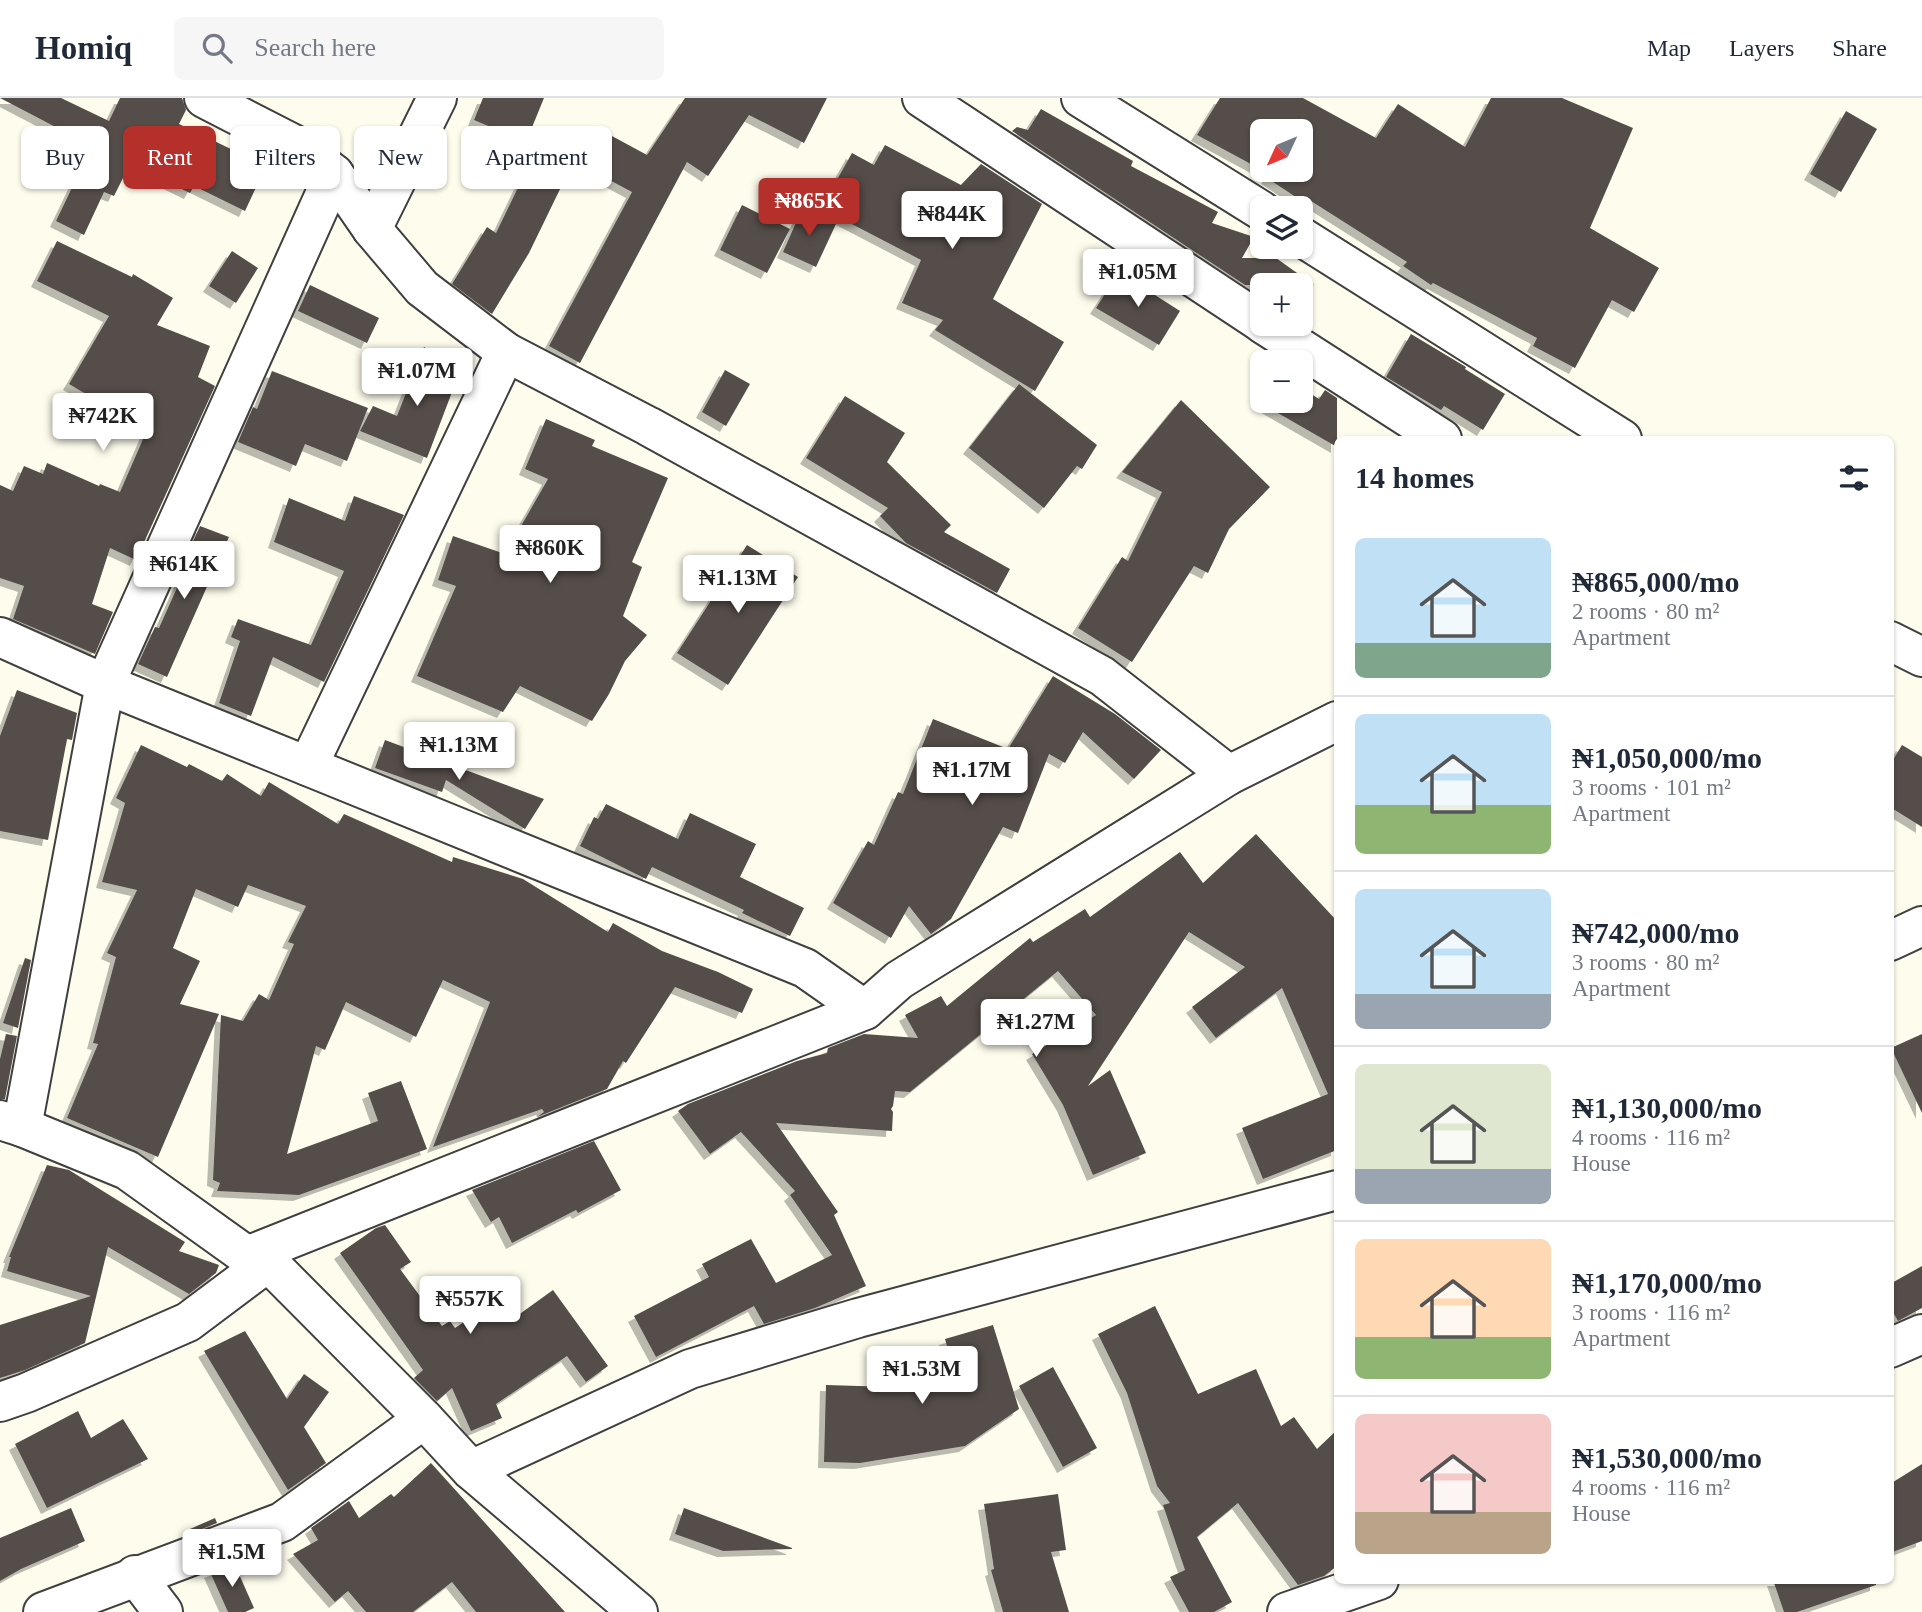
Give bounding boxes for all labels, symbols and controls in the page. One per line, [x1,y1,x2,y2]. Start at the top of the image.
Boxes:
search box [174,17,664,80]
icon: search [198,29,236,67]
text: Homiq [35,30,132,66]
text: Search here [254,33,376,62]
text: Map [1647,35,1691,61]
text: Layers [1729,35,1794,61]
text: Share [1832,35,1887,61]
north arrow [1250,119,1312,182]
map controls [1250,119,1313,413]
chip: Buy [21,126,109,189]
chip: Rent [123,126,216,189]
chip: Filters [230,126,340,189]
chip: New [354,126,447,189]
chip: Apartment [461,126,612,189]
pin: ₦865K [760,178,858,238]
text: ₦865K [775,188,844,213]
pin: ₦844K [903,192,1001,251]
button: layers [1250,196,1313,259]
text: ₦844K [918,201,987,226]
pin: ₦1.05M [1081,250,1195,309]
text: ₦1.05M [1099,259,1177,284]
button: + [1250,273,1313,336]
pin: ₦1.07M [360,348,474,408]
button: − [1250,350,1313,413]
text: ₦1.07M [378,358,456,383]
pin: ₦742K [54,394,152,453]
text: ₦742K [69,403,138,428]
icon: filters [1835,459,1873,497]
text: 14 homes [1355,461,1474,494]
pin: ₦860K [501,526,599,585]
text: ₦860K [516,535,585,560]
pin: ₦614K [135,542,233,601]
text: ₦614K [150,551,219,576]
pin: ₦1.13M [681,556,795,615]
text: ₦1.13M [699,565,777,590]
text: ₦865,000/mo [1572,565,1740,598]
icon: home [1411,566,1495,650]
text: 2 rooms · 80 m² [1572,599,1719,624]
text: Apartment [1572,625,1670,650]
pin: ₦1.13M [402,722,516,782]
text: ₦1.13M [420,732,498,757]
text: ₦1,050,000/mo [1572,741,1762,774]
icon: home [1411,742,1495,826]
pin: ₦1.17M [915,748,1029,807]
text: ₦1.17M [933,757,1011,782]
text: 3 rooms · 101 m² [1572,775,1731,800]
text: Apartment [1572,801,1670,826]
text: ₦742,000/mo [1572,916,1740,949]
icon: home [1411,917,1495,1001]
text: 3 rooms · 80 m² [1572,950,1719,975]
text: Apartment [1572,976,1670,1001]
pin: ₦1.27M [979,1000,1093,1059]
text: ₦1.27M [997,1009,1075,1034]
text: ₦1,130,000/mo [1572,1091,1762,1124]
icon: home [1411,1092,1495,1176]
text: 4 rooms · 116 m² [1572,1125,1730,1150]
text: House [1572,1151,1631,1176]
text: ₦1,170,000/mo [1572,1266,1762,1299]
icon: home [1411,1267,1495,1351]
pin: ₦557K [421,1276,519,1336]
text: ₦557K [436,1286,505,1311]
text: 3 rooms · 116 m² [1572,1300,1730,1325]
text: Apartment [1572,1326,1670,1351]
pin: ₦1.53M [865,1346,979,1406]
text: ₦1.53M [883,1356,961,1381]
text: ₦1,530,000/mo [1572,1441,1762,1474]
icon: home [1411,1442,1495,1526]
text: 4 rooms · 116 m² [1572,1475,1730,1500]
text: House [1572,1501,1631,1526]
pin: ₦1.5M [183,1530,281,1589]
text: ₦1.5M [198,1539,266,1564]

